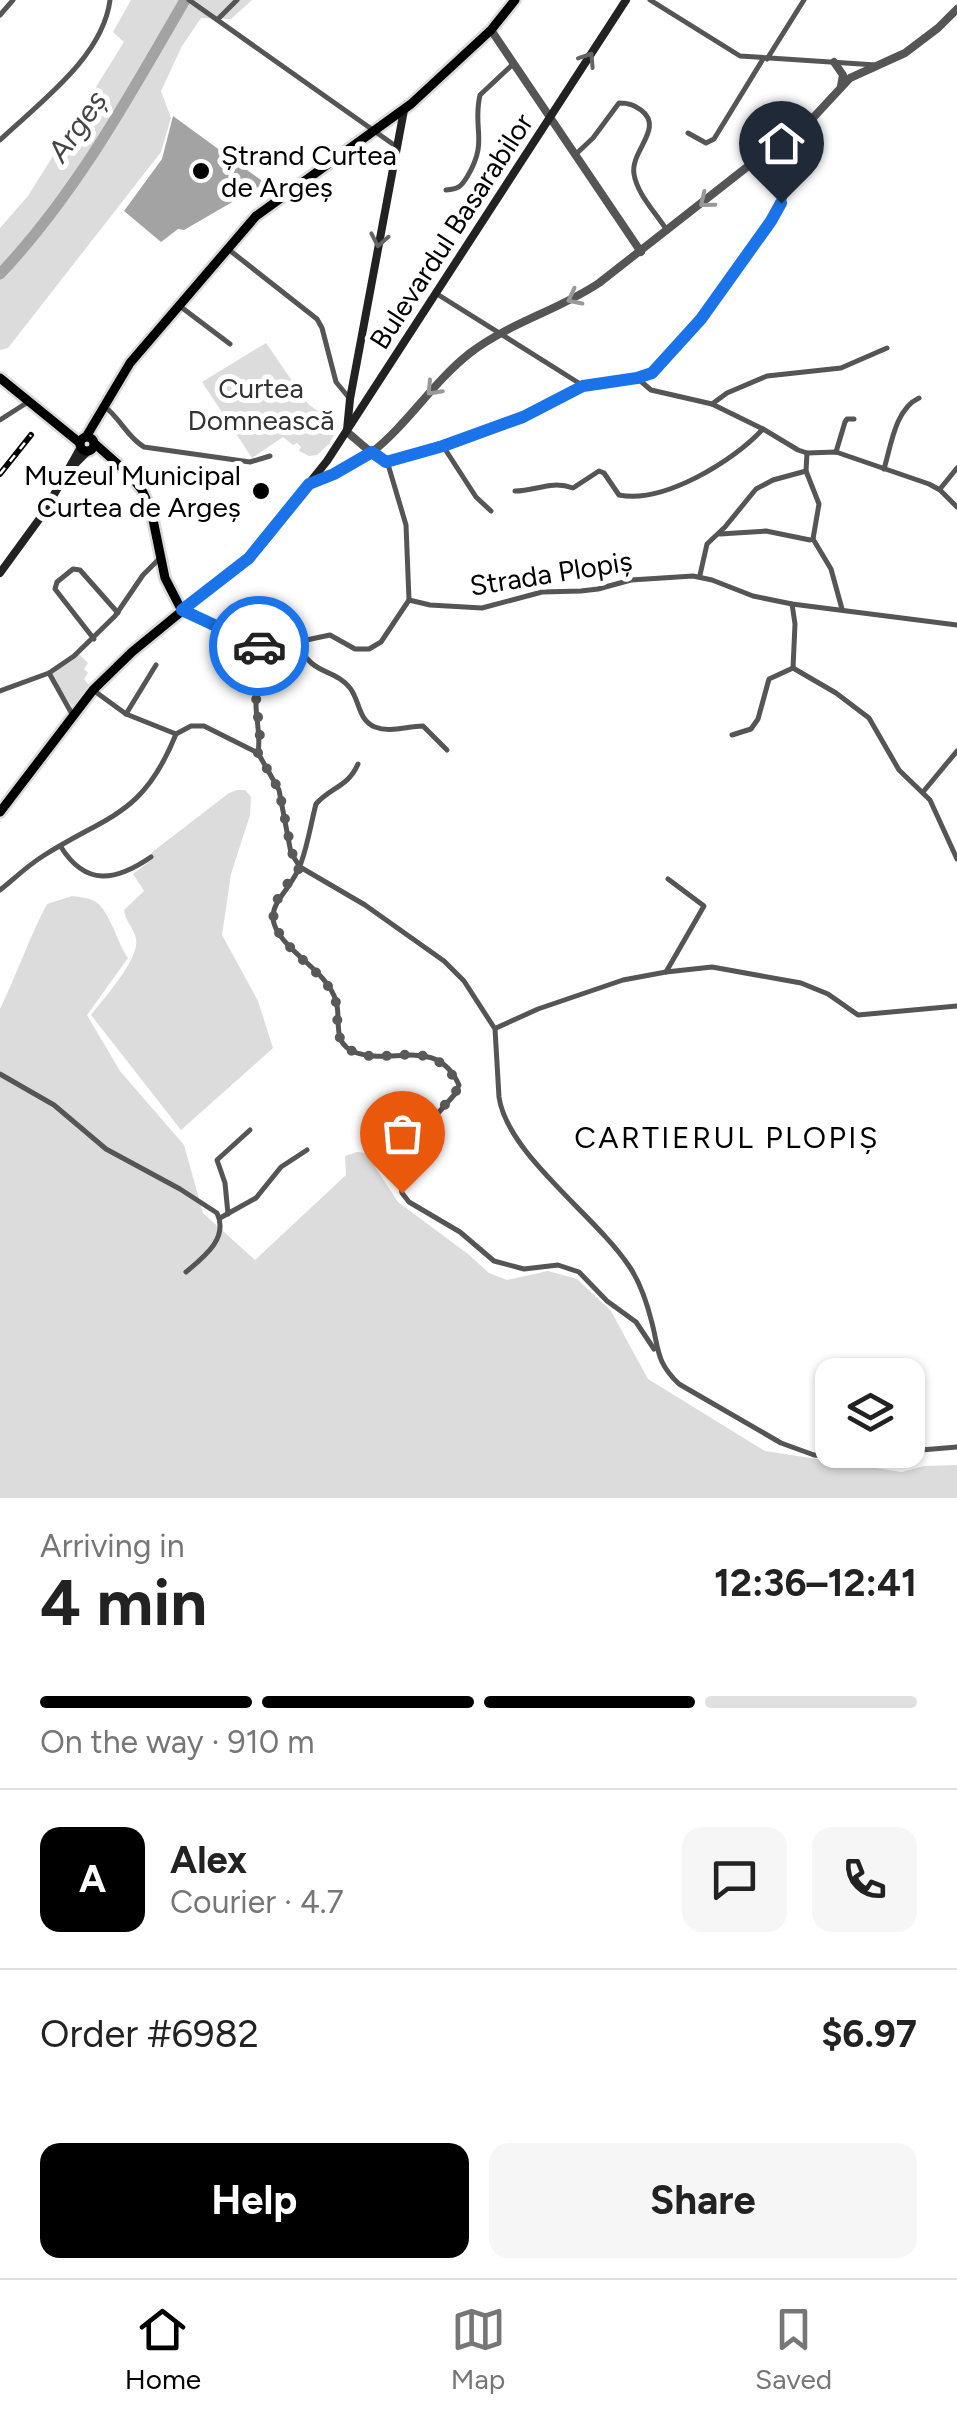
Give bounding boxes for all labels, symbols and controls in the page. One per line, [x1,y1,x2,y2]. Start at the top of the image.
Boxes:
one-way arrow [575,52,594,70]
water label: Argeș [39,83,115,170]
pin [739,101,824,204]
street label: Bulevardul Basarabilor [362,106,540,355]
icon: home [754,116,809,171]
place label: Ștrand Curtea de Argeș [221,138,397,204]
marker: Ștrand Curtea de Argeș [190,160,212,182]
one-way arrow [699,189,717,207]
one-way arrow [370,231,391,248]
one-way arrow [567,285,585,305]
park label: Curtea Domnească [188,371,334,437]
one-way arrow [427,377,445,395]
place label: Muzeul Municipal Curtea de Argeș [24,458,241,524]
marker: Muzeul Municipal Curtea de Argeș [250,480,272,502]
street label: Strada Plopiș [467,543,635,603]
courier [209,596,309,696]
icon: car [232,619,287,674]
pin [360,1091,445,1194]
icon: bag [375,1106,430,1161]
district label: CARTIERUL PLOPIȘ [574,1119,880,1156]
map controls [815,1358,925,1468]
button: layers [815,1358,925,1468]
text: Arriving in [40,1527,185,1565]
text: 12:36–12:41 [714,1560,917,1606]
text: 4 min [40,1563,207,1641]
text: On the way · 910 m [40,1723,314,1761]
button: chat [682,1827,787,1932]
button: phone [812,1827,917,1932]
text: Alex [170,1837,247,1883]
text: A [79,1856,106,1902]
text: Courier · 4.7 [170,1883,344,1921]
text: Order #6982 [40,2011,259,2057]
text: $6.97 [821,2011,917,2057]
button: Help [40,2143,469,2258]
button: Share [489,2143,917,2258]
tab: Home [125,2302,201,2396]
tab: Map [451,2302,506,2396]
tab: Saved [755,2302,832,2396]

